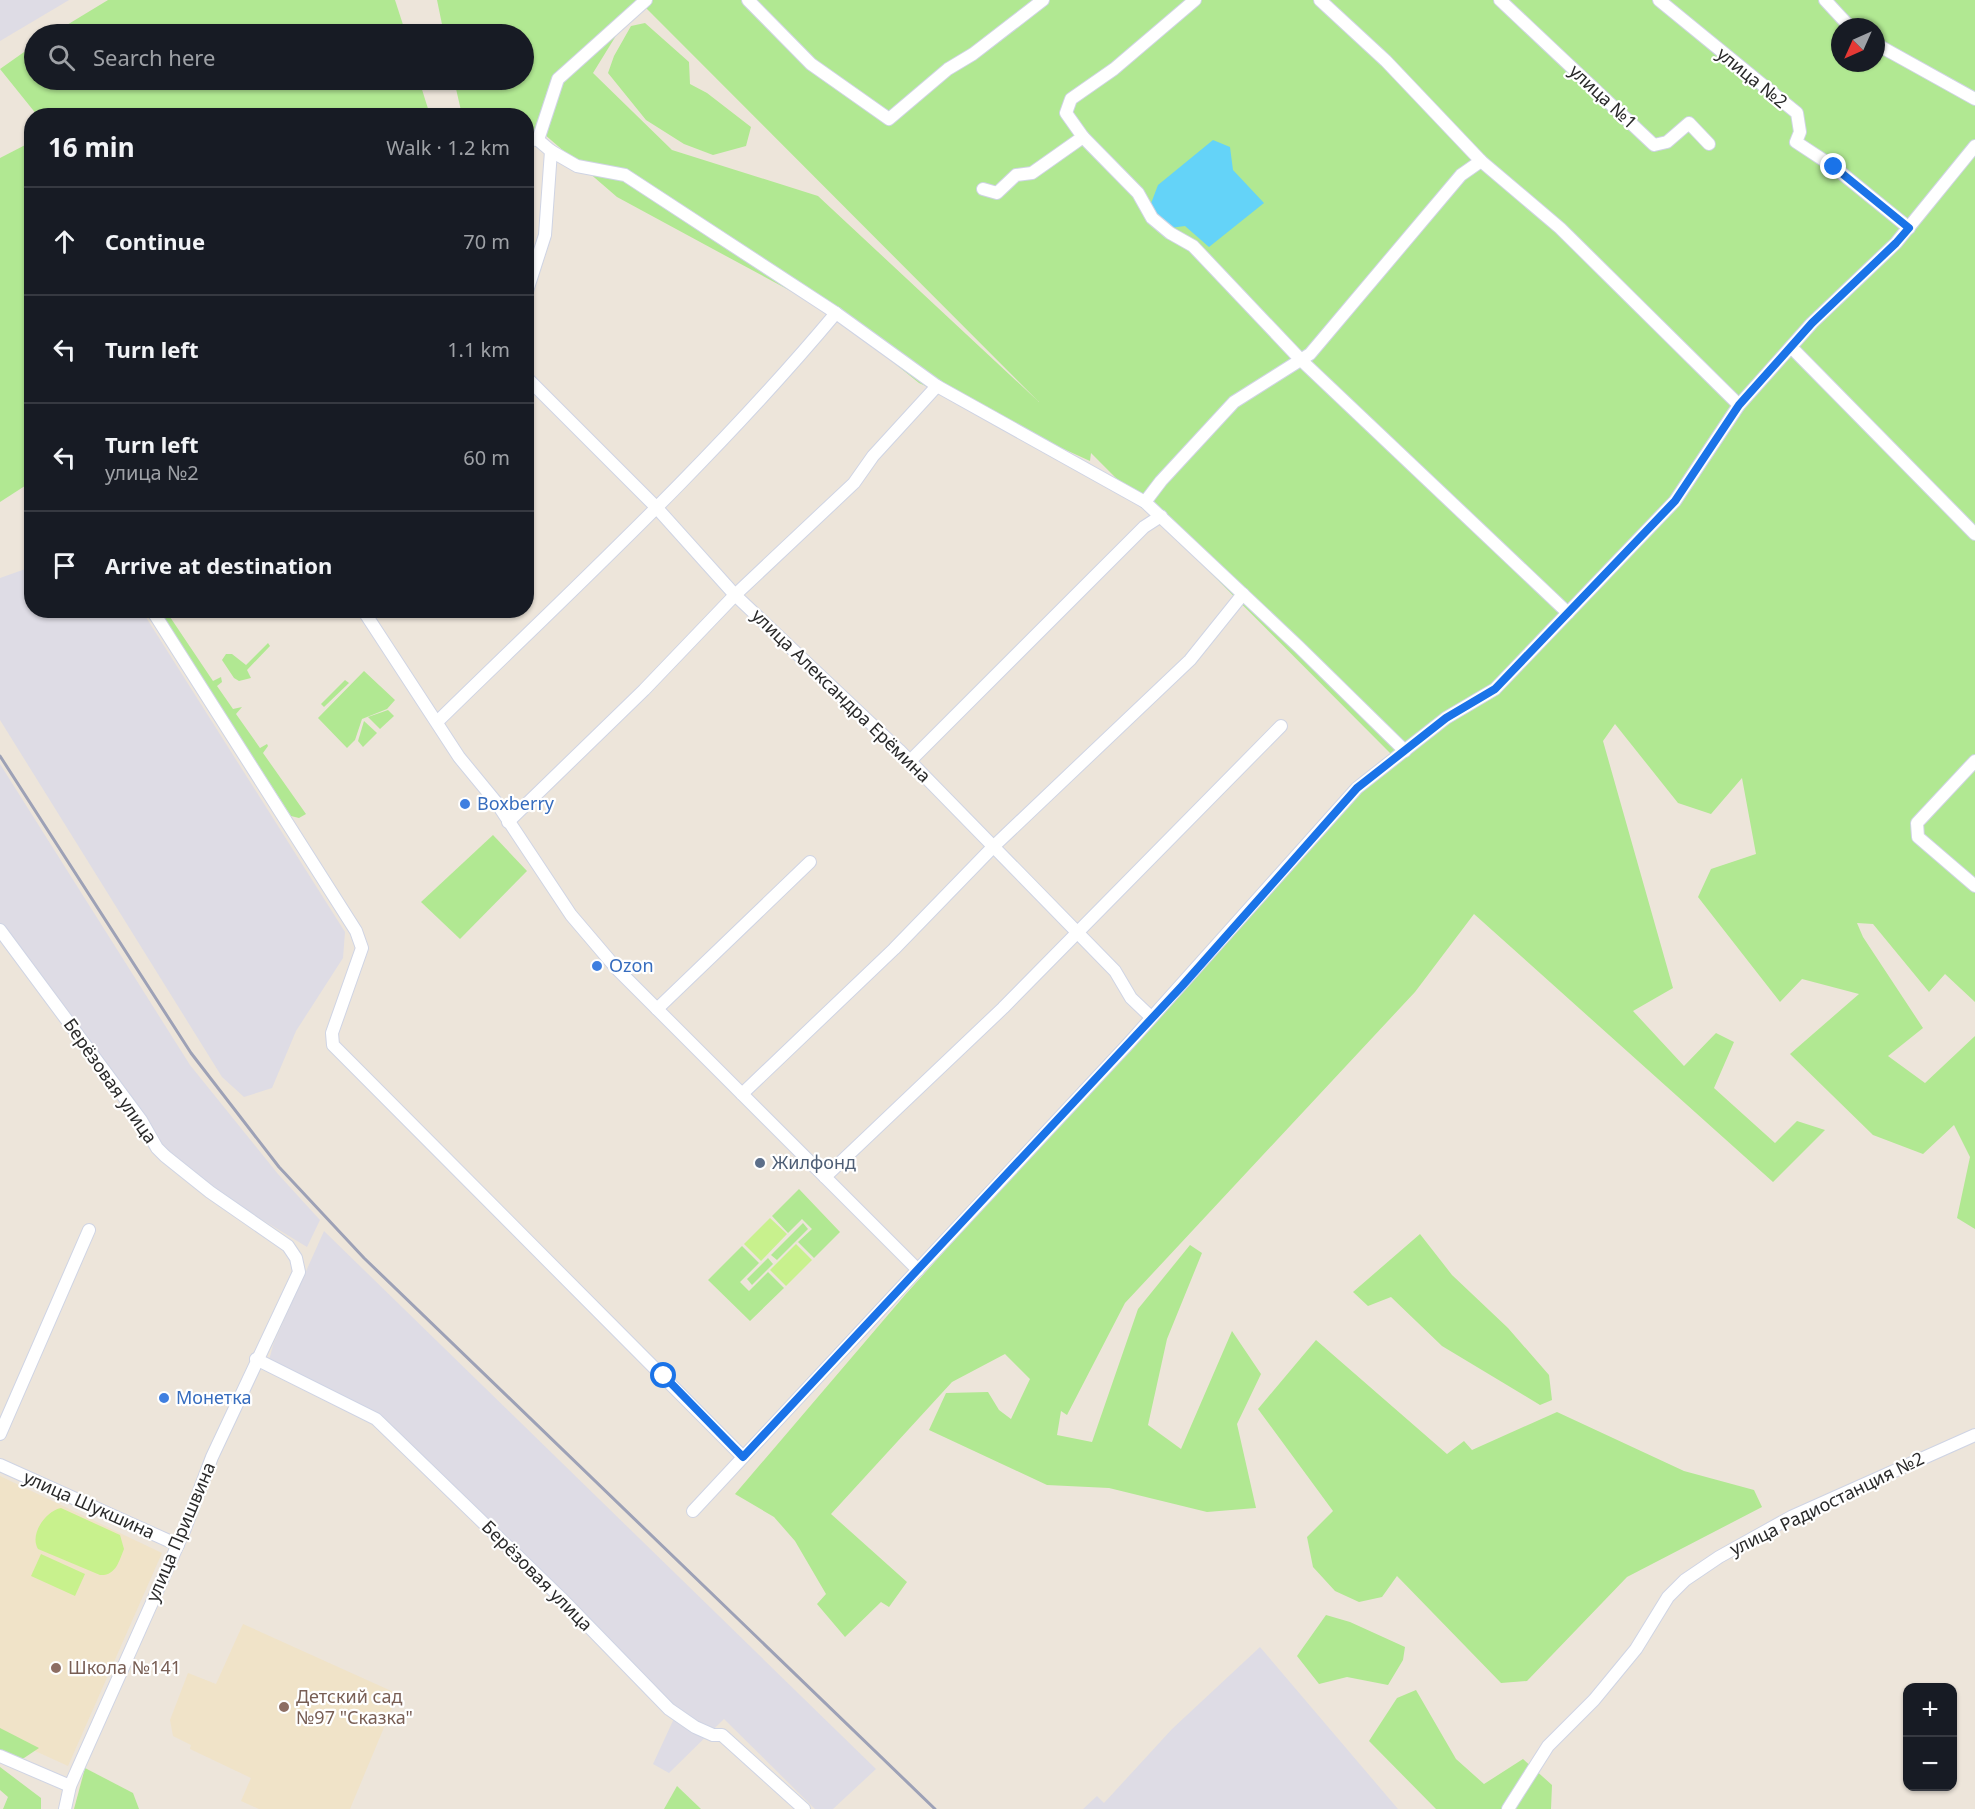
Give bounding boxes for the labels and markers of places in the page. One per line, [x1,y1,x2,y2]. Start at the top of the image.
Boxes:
place label: Boxberry [477,791,555,815]
marker: Boxberry [458,797,472,811]
place label: Ozon [609,953,654,977]
marker: Ozon [590,959,604,973]
place label: Жилфонд [772,1150,856,1174]
marker: Жилфонд [753,1156,767,1170]
place label: Монетка [176,1385,251,1409]
marker: Монетка [157,1391,171,1405]
place label: Школа №141 [68,1655,181,1679]
marker: Школа №141 [49,1661,63,1675]
place label: Детский сад №97 "Сказка" [296,1684,413,1729]
marker: Детский сад №97 "Сказка" [277,1700,291,1714]

